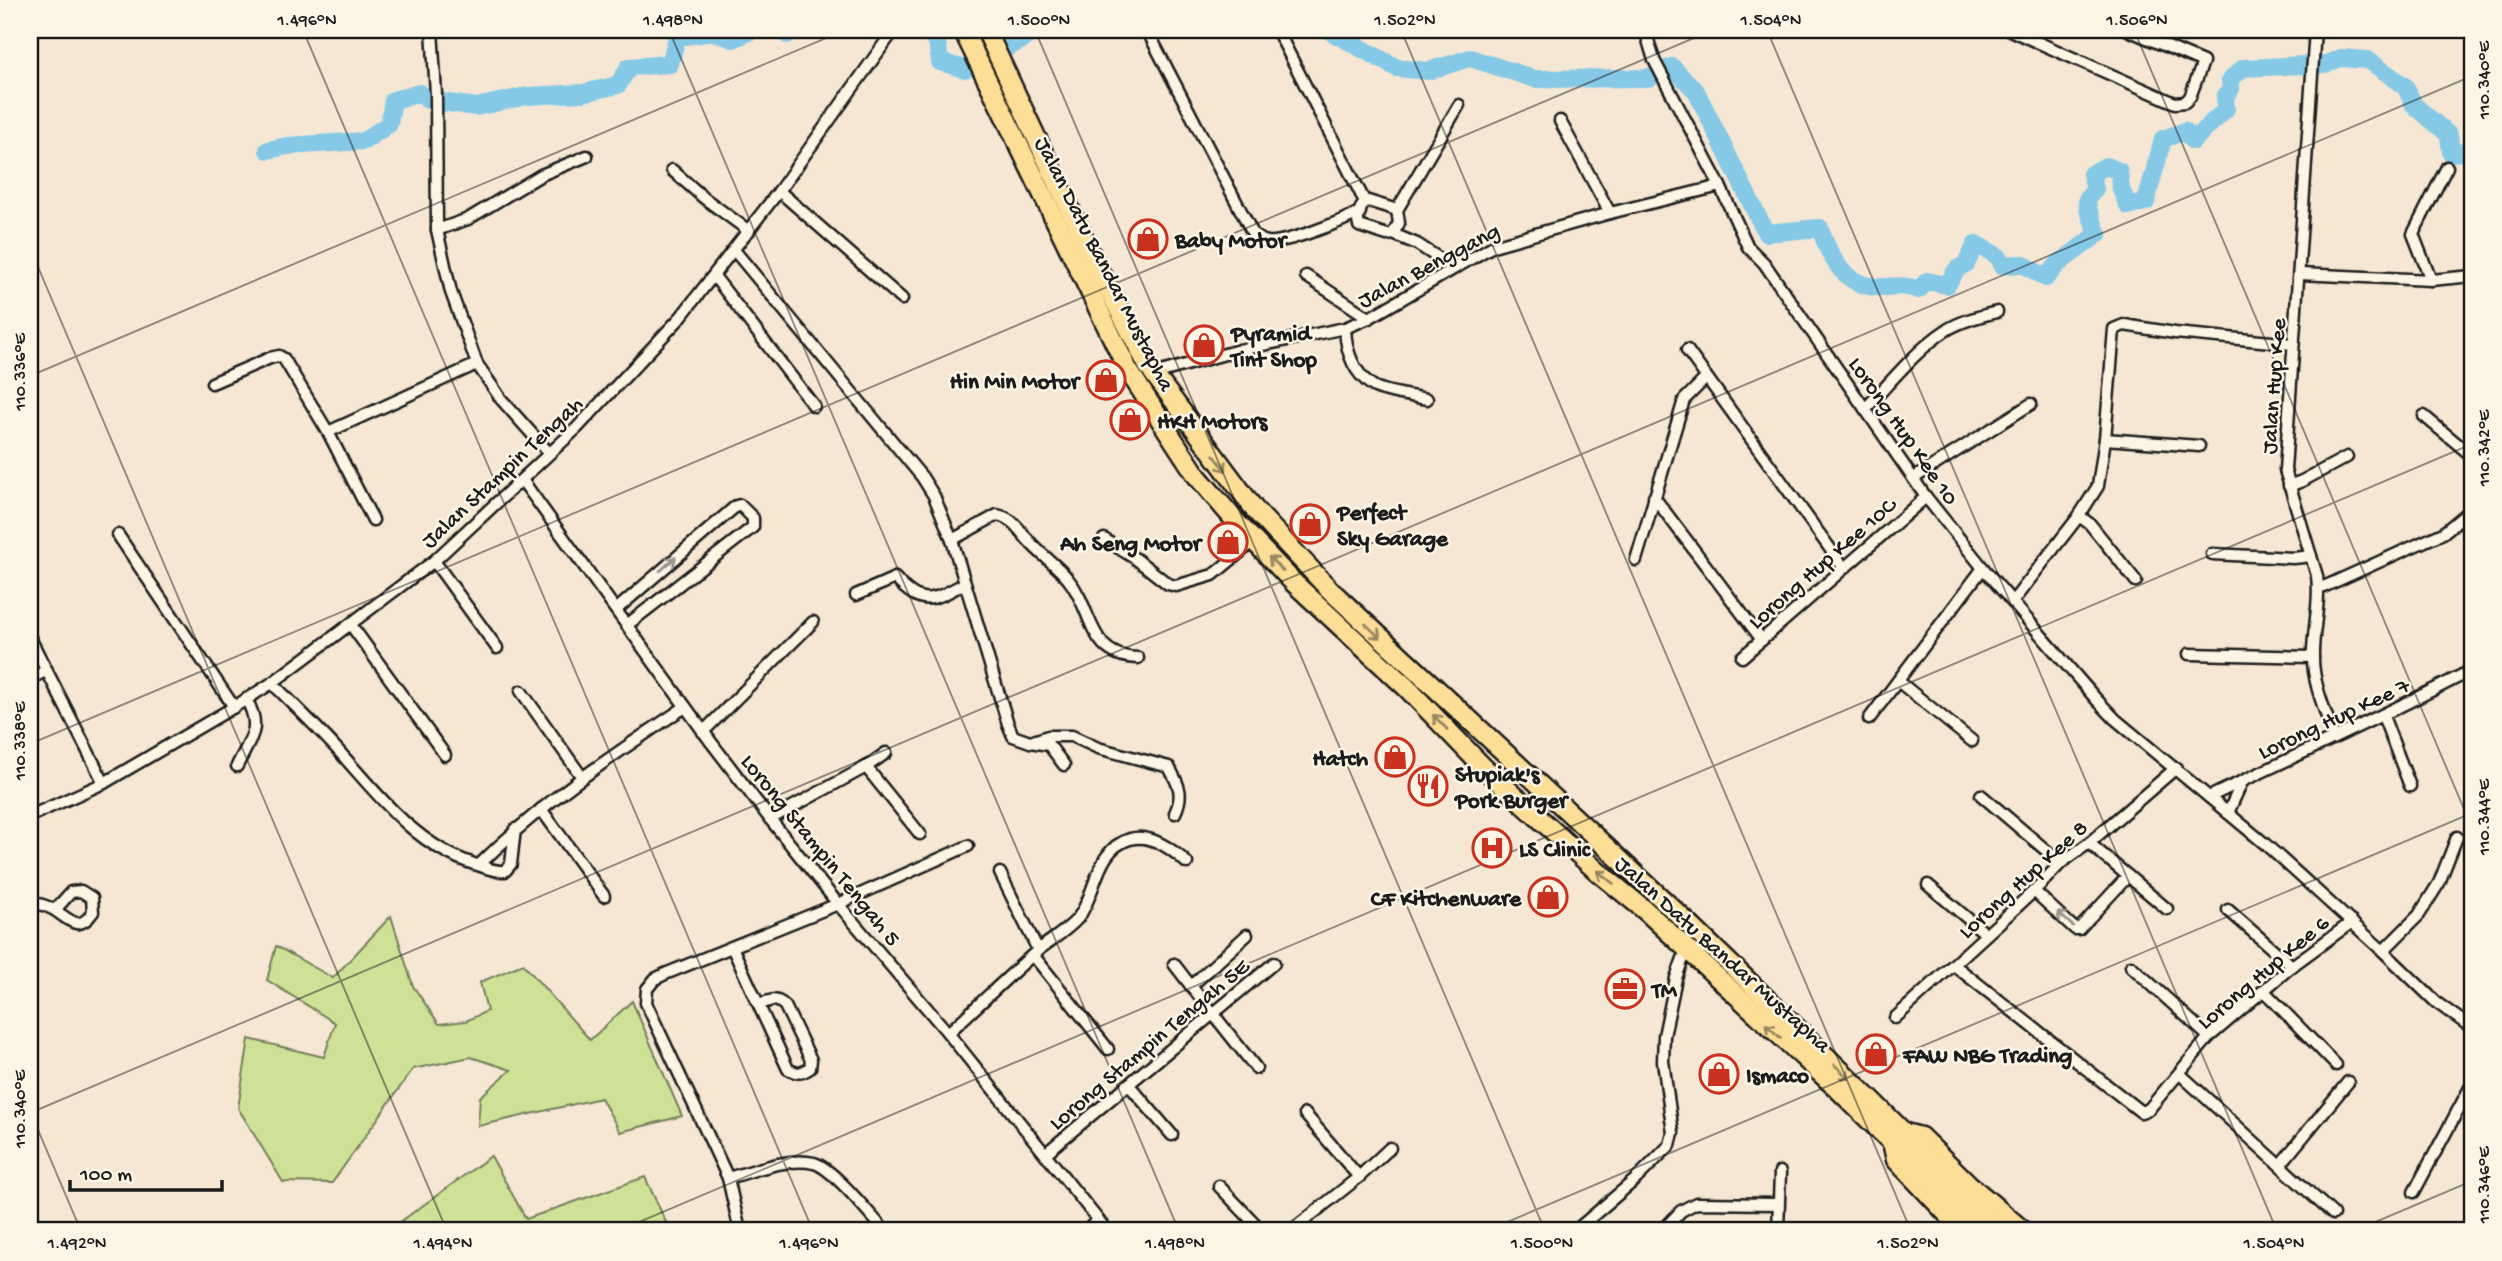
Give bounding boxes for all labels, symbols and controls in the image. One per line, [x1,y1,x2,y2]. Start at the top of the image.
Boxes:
text: 1.496°N [276,11,337,32]
text: 1.498°N [642,11,703,32]
text: 1.500°N [1007,11,1070,32]
text: 1.502°N [1373,11,1436,32]
text: 1.504°N [1740,11,1801,32]
text: 1.506°N [2105,11,2168,32]
text: 110.340°E [2475,40,2496,120]
street label: Jalan Datu Bandar Mustapha [1027,133,1179,397]
shop icon: Baby Motor [1127,218,1169,260]
street label: Jalan Benggang [1354,218,1505,316]
place label: Baby Motor [1174,229,1289,256]
street label: Jalan Hup Kee [2257,316,2294,455]
place label: Pyramid Tint Shop [1229,322,1318,375]
shop icon: Pyramid Tint Shop [1183,324,1225,366]
text: 110.336°E [11,332,32,412]
street label: Lorong Hup Kee 10 [1841,353,1963,511]
shop icon: Hin Min Motor [1085,359,1127,401]
place label: Hin Min Motor [950,370,1082,397]
street label: Jalan Stampin Tengah [417,392,590,555]
shop icon: HKH Motors [1109,399,1151,441]
text: 110.342°E [2475,409,2496,487]
place label: HKH Motors [1157,410,1269,437]
one-way arrow [1213,453,1228,472]
street label: Lorong Hup Kee 10C [1744,492,1904,636]
place label: Perfect Sky Garage [1335,501,1449,554]
shop icon: Perfect Sky Garage [1289,503,1331,545]
shop icon: Ah Seng Motor [1207,521,1249,563]
place label: Ah Seng Motor [1059,532,1204,559]
one-way arrow [659,556,677,572]
one-way arrow [1267,556,1284,573]
one-way arrow [1364,622,1381,639]
street label: Lorong Hup Kee 7 [2254,673,2416,767]
text: 110.338°E [11,701,32,781]
one-way arrow [1431,714,1448,731]
shop icon: Hatch [1374,736,1416,778]
place label: Hatch [1313,747,1369,774]
street label: Lorong Stampin Tengah 5 [734,750,905,953]
place label: Stupiak's Pork Burger [1453,763,1570,816]
restaurant icon: Stupiak's Pork Burger [1407,765,1449,807]
text: 110.344°E [2475,778,2496,856]
street label: Lorong Hup Kee 8 [1954,815,2095,946]
hospital icon: LS Clinic [1471,827,1513,869]
place label: LS Clinic [1519,838,1591,865]
street label: Jalan Datu Bandar Mustapha [1608,851,1836,1061]
one-way arrow [1597,870,1615,885]
shop icon: CF Kitchenware [1527,876,1569,918]
place label: CF Kitchenware [1371,887,1522,914]
street label: Lorong Hup Kee 6 [2193,910,2336,1037]
one-way arrow [2056,911,2074,927]
street label: Lorong Stampin Tengah 5E [1044,953,1257,1137]
office icon: TM [1604,968,1646,1010]
place label: TM [1650,979,1678,1006]
one-way arrow [1764,1023,1782,1039]
shop icon: FAW NBG Trading [1855,1033,1897,1075]
place label: FAW NBG Trading [1902,1044,2072,1071]
shop icon: Ismaco [1698,1053,1740,1095]
place label: Ismaco [1746,1064,1809,1091]
one-way arrow [1833,1064,1850,1081]
text: 110.340°E [11,1069,32,1149]
text: 110.346°E [2475,1146,2496,1224]
scale bar [70,1149,222,1193]
text: 100 m [79,1164,132,1189]
text: 1.492°N [46,1234,107,1255]
text: 1.494°N [413,1234,472,1255]
text: 1.496°N [778,1234,839,1255]
text: 1.498°N [1144,1234,1205,1255]
text: 1.500°N [1510,1234,1573,1255]
text: 1.502°N [1876,1234,1939,1255]
text: 1.504°N [2243,1234,2304,1255]

